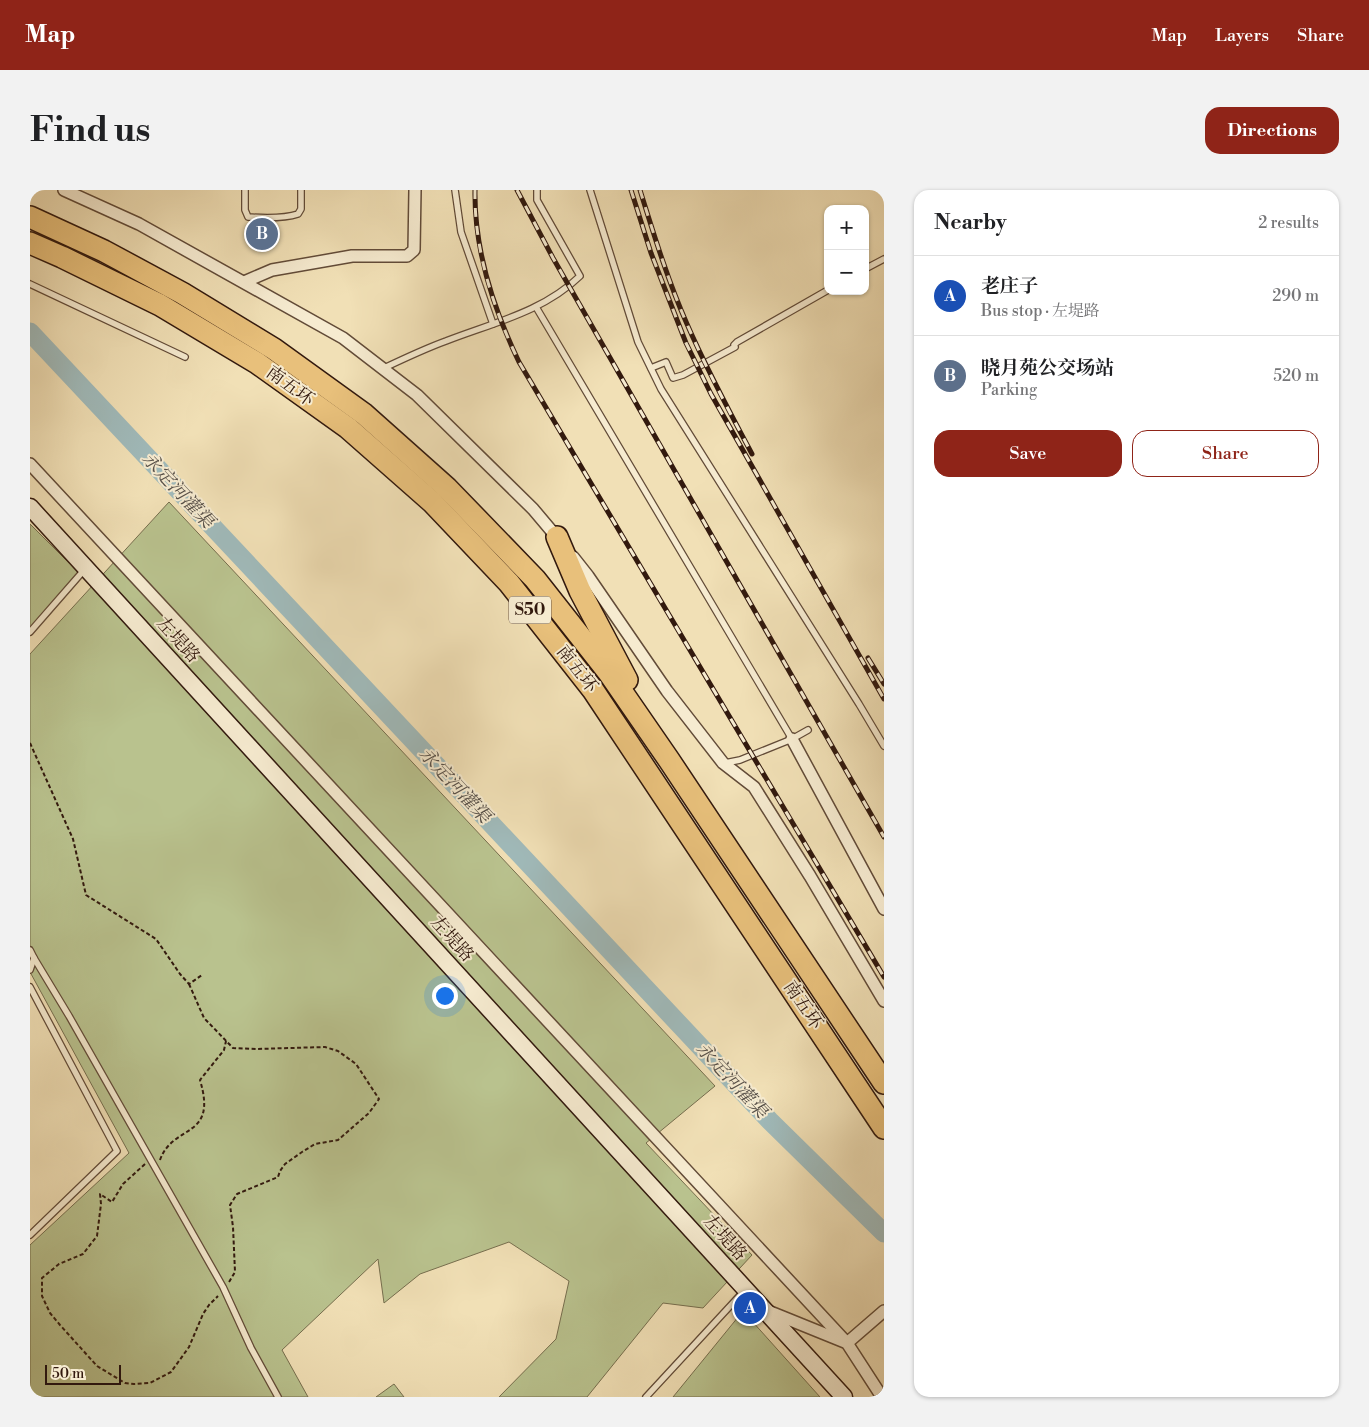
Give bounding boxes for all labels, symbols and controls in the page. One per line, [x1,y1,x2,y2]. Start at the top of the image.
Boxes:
text: Map [25,20,75,50]
text: Map [1152,24,1187,47]
text: Layers [1215,24,1269,47]
text: Share [1297,24,1344,47]
button: Directions [1205,107,1339,154]
text: Find us [30,109,150,152]
map controls [824,205,869,295]
button: + [824,205,869,250]
text: Nearby [934,210,1007,236]
text: 2 results [1258,213,1319,233]
pin: B [246,215,278,253]
button: − [824,250,869,295]
text: 老庄子 [981,274,1038,298]
text: A [944,286,956,306]
text: 290 m [1272,286,1319,306]
text: Bus stop · 左堤路 [981,301,1100,321]
text: 晓月苑公交场站 [981,356,1114,380]
street label: 南五环 [261,361,319,411]
text: B [944,366,956,386]
text: 520 m [1273,366,1319,386]
text: Parking [981,380,1037,400]
button: Save [934,430,1122,477]
button: Share [1132,430,1319,477]
water label: 永定河灌渠 [137,447,221,535]
road number: S50 [509,596,551,624]
street label: 左堤路 [151,612,205,668]
street label: 南五环 [551,641,603,697]
water label: 永定河灌渠 [414,742,498,830]
street label: 左堤路 [425,911,479,967]
street label: 南五环 [778,976,828,1034]
your location [432,983,458,1009]
water label: 永定河灌渠 [691,1037,775,1125]
street label: 左堤路 [698,1210,752,1266]
pin: A [734,1289,766,1327]
scale bar [45,1362,121,1385]
text: 50 m [52,1365,84,1383]

